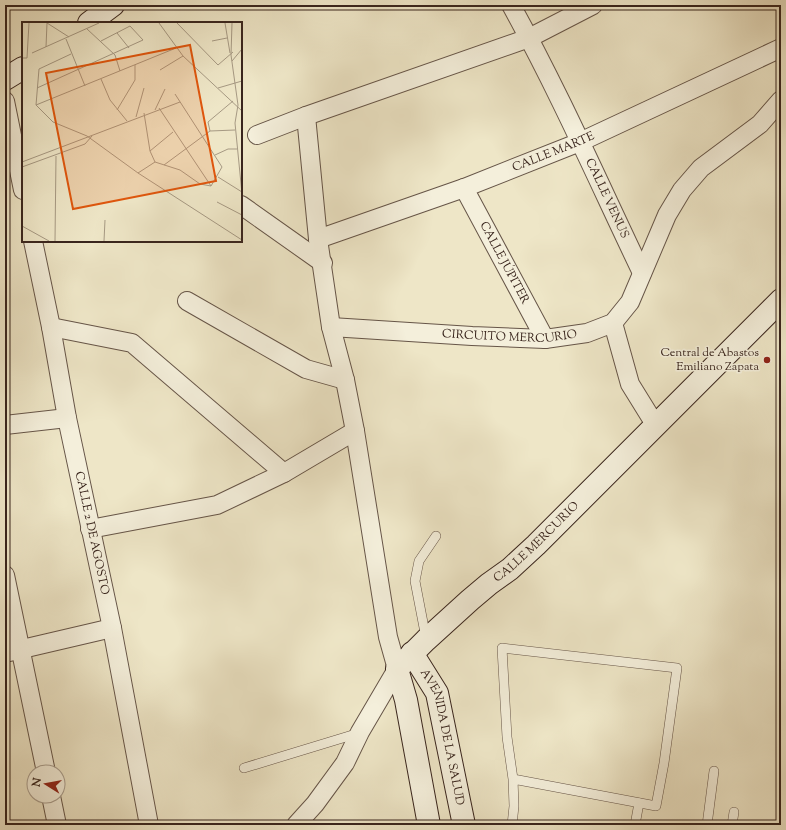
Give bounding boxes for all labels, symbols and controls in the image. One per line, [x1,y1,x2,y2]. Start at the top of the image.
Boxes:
inset map [22,22,242,242]
street label: CALLE MARTE [510,127,598,177]
street label: CALLE VENUS [580,155,633,242]
street label: CALLE JÚPITER [475,218,534,308]
street label: CIRCUITO MERCURIO [441,325,578,348]
place label: Central de Abastos Emiliano Zapata [660,344,759,376]
marker: Central de Abastos Emiliano Zapata [762,355,772,365]
street label: CALLE 2 DE AGOSTO [70,470,114,597]
street label: CALLE MERCURIO [490,498,583,587]
street label: AVENIDA DE LA SALUD [415,665,469,807]
north arrow [26,764,66,804]
text: N [28,776,46,789]

